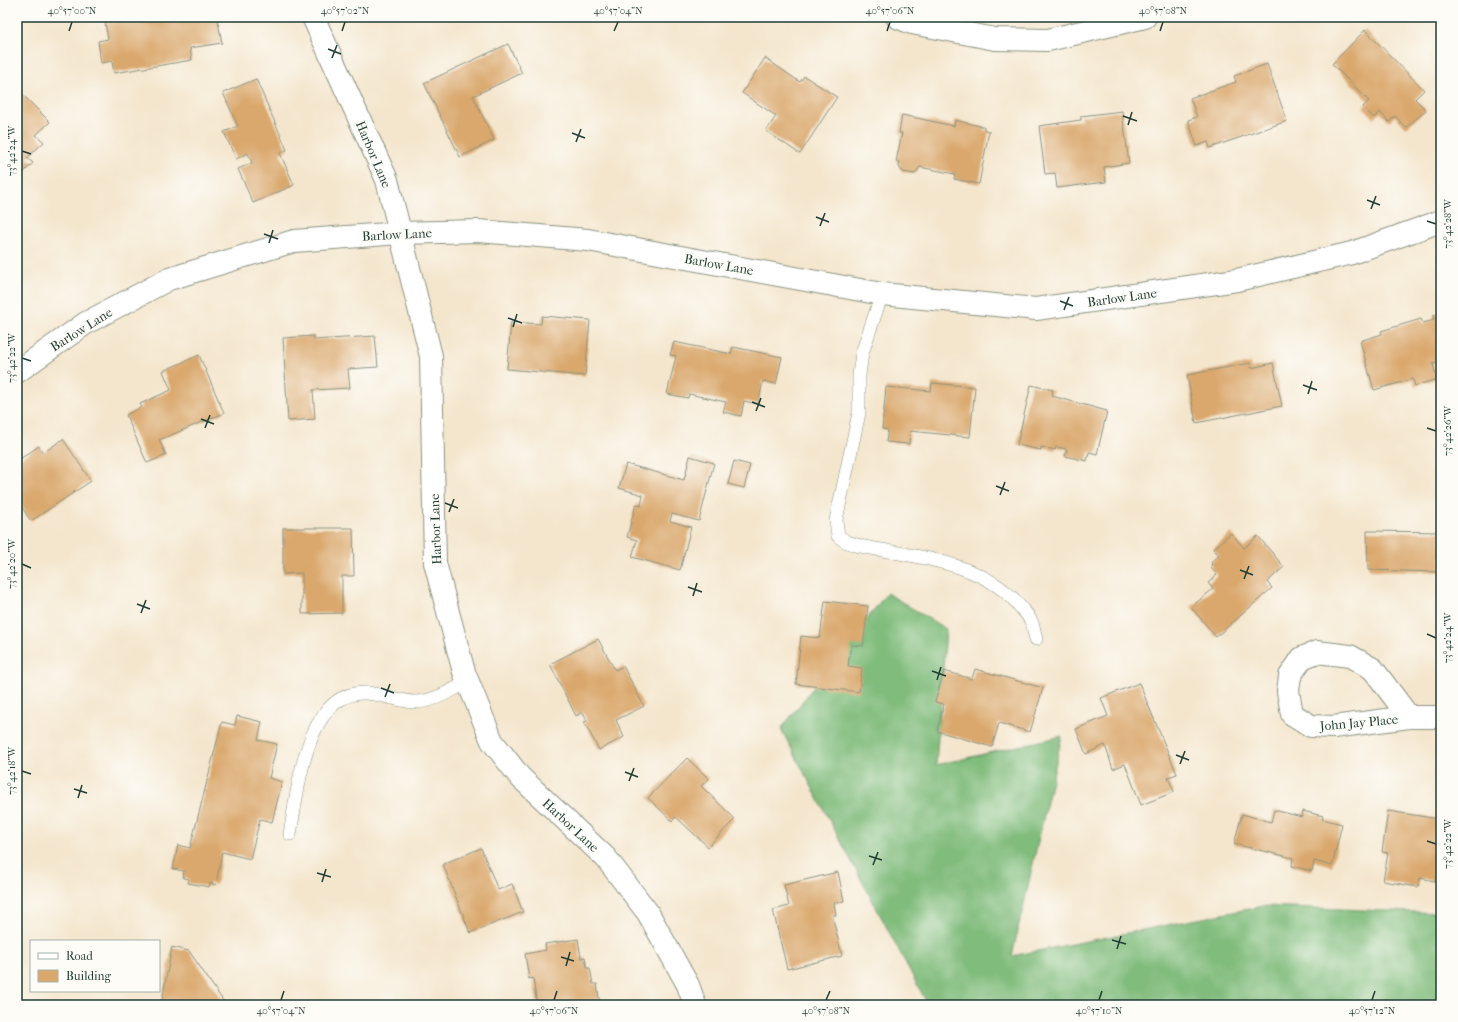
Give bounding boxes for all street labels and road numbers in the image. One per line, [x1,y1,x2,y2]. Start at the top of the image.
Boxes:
street label: Harbor Lane [353,118,395,190]
street label: Barlow Lane [362,225,433,244]
street label: Barlow Lane [683,251,755,278]
street label: Barlow Lane [1086,285,1158,310]
street label: Barlow Lane [48,304,115,354]
street label: Harbor Lane [427,493,444,565]
street label: John Jay Place [1318,712,1399,733]
street label: Harbor Lane [539,796,602,856]

